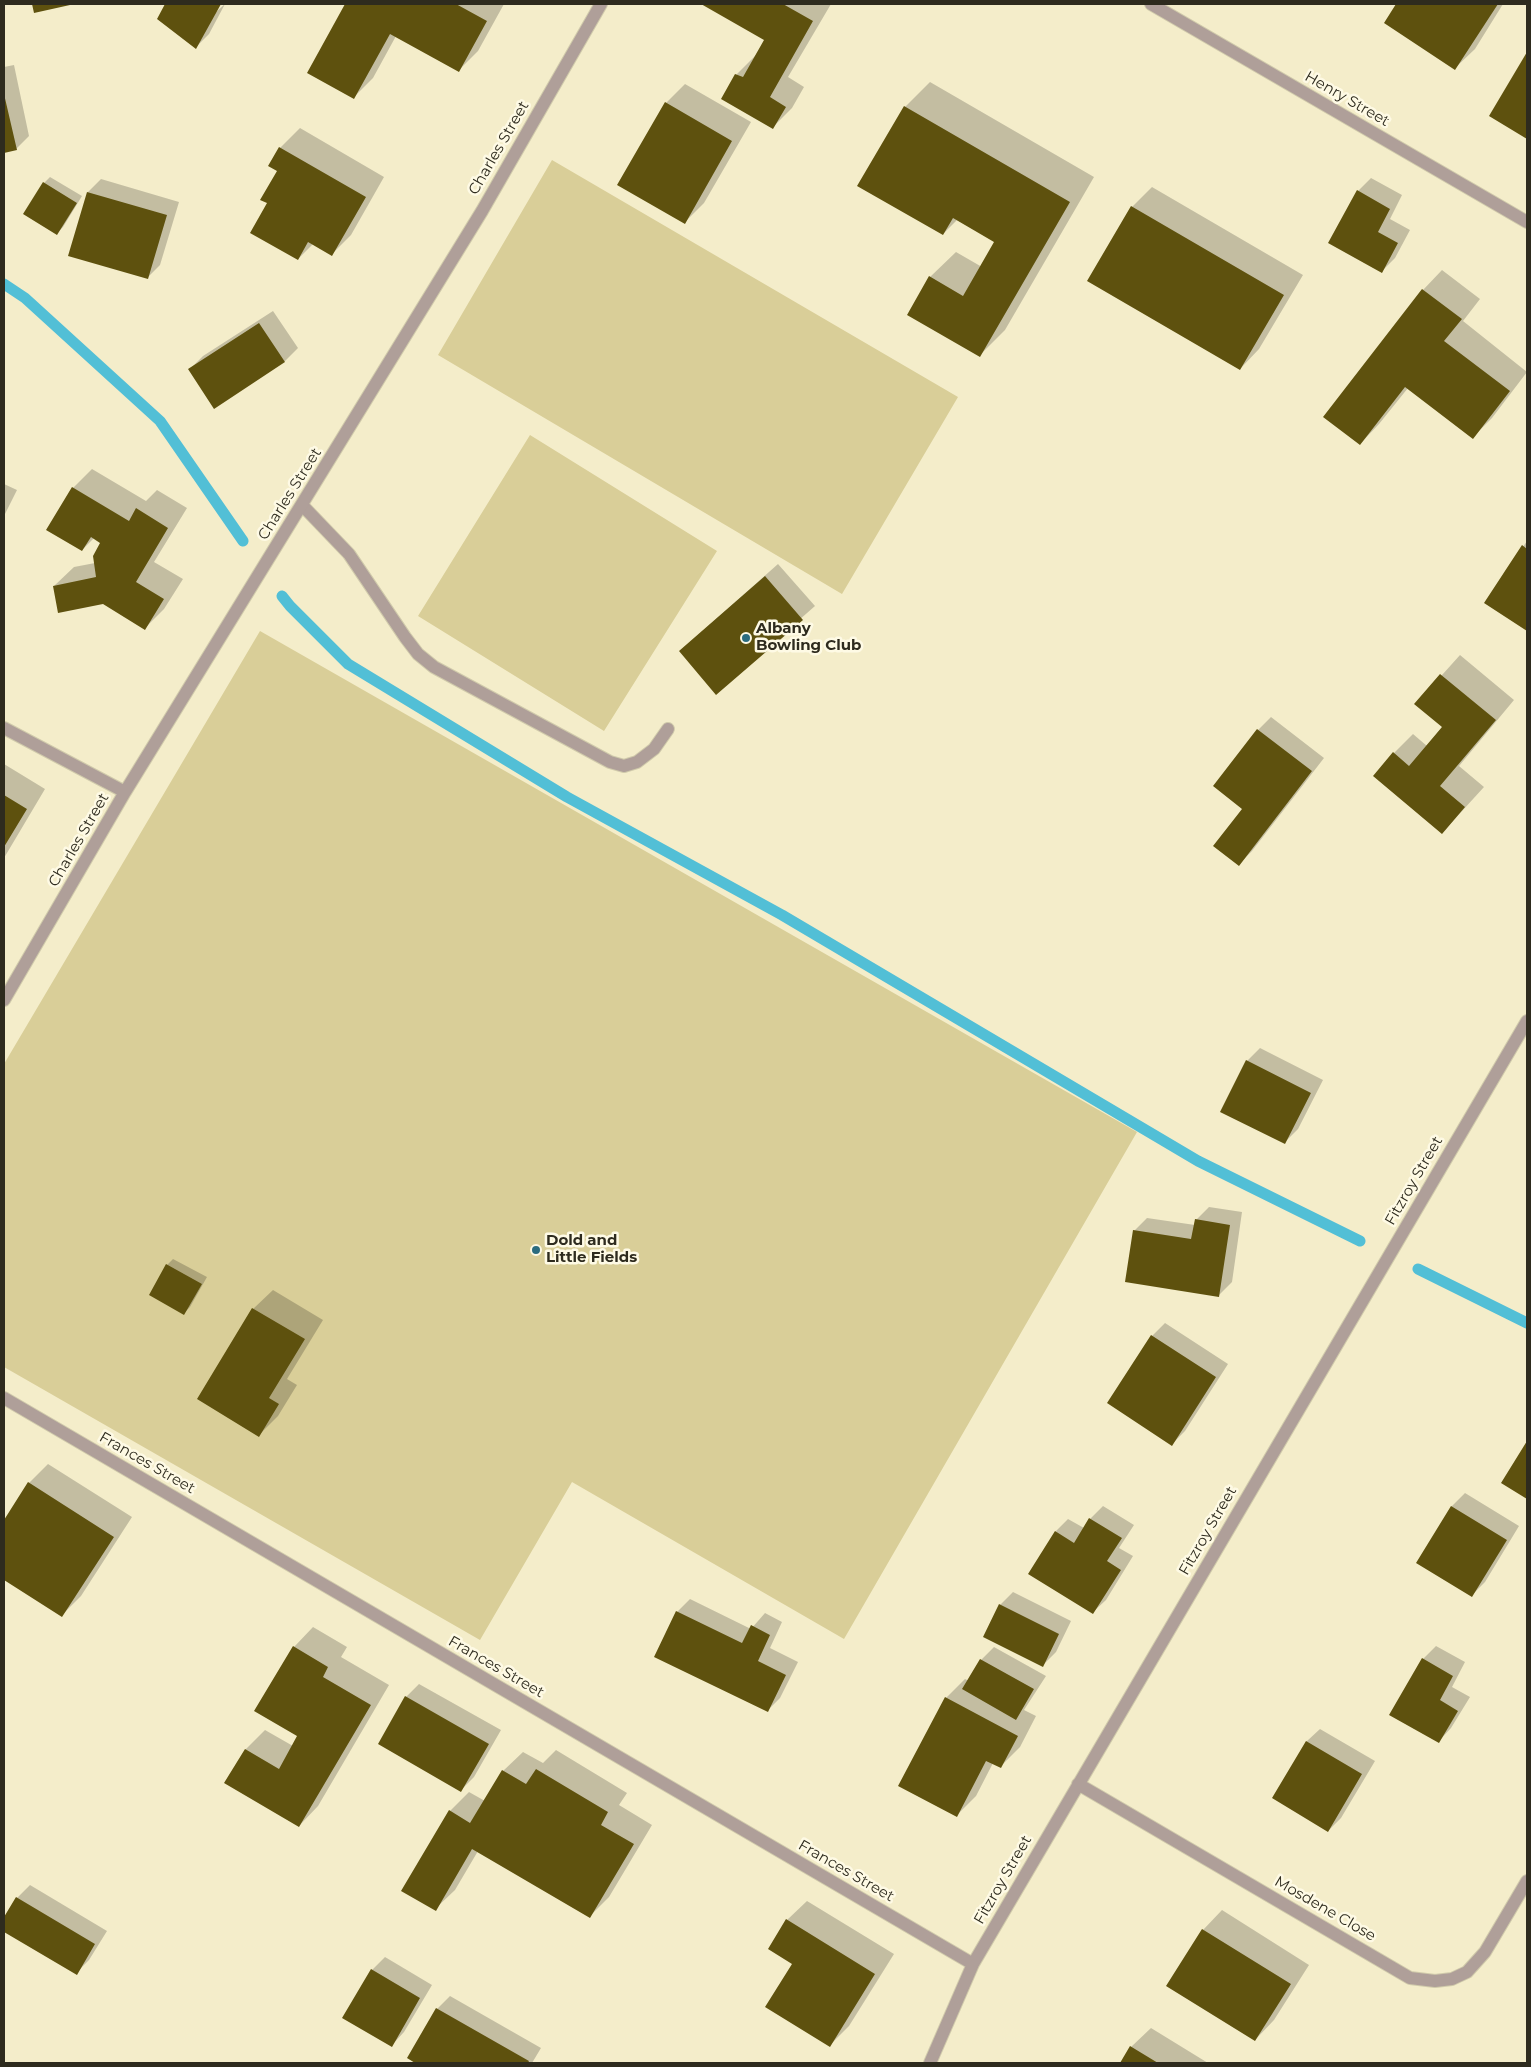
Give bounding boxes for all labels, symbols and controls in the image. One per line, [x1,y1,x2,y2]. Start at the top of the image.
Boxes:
street label: Henry Street [1301,68,1393,130]
street label: Charles Street [465,98,533,198]
street label: Charles Street [254,445,326,543]
place label: Albany Bowling Club [756,620,861,655]
marker: Albany Bowling Club [740,632,752,644]
street label: Charles Street [45,790,113,890]
street label: Fitzroy Street [1381,1133,1447,1229]
place label: Dold and Little Fields [546,1232,637,1267]
marker: Dold and Little Fields [530,1244,542,1256]
street label: Frances Street [96,1428,198,1498]
street label: Fitzroy Street [1175,1483,1241,1579]
street label: Frances Street [445,1632,547,1702]
street label: Fitzroy Street [970,1832,1036,1928]
street label: Frances Street [795,1836,897,1906]
street label: Mosdene Close [1271,1873,1379,1945]

